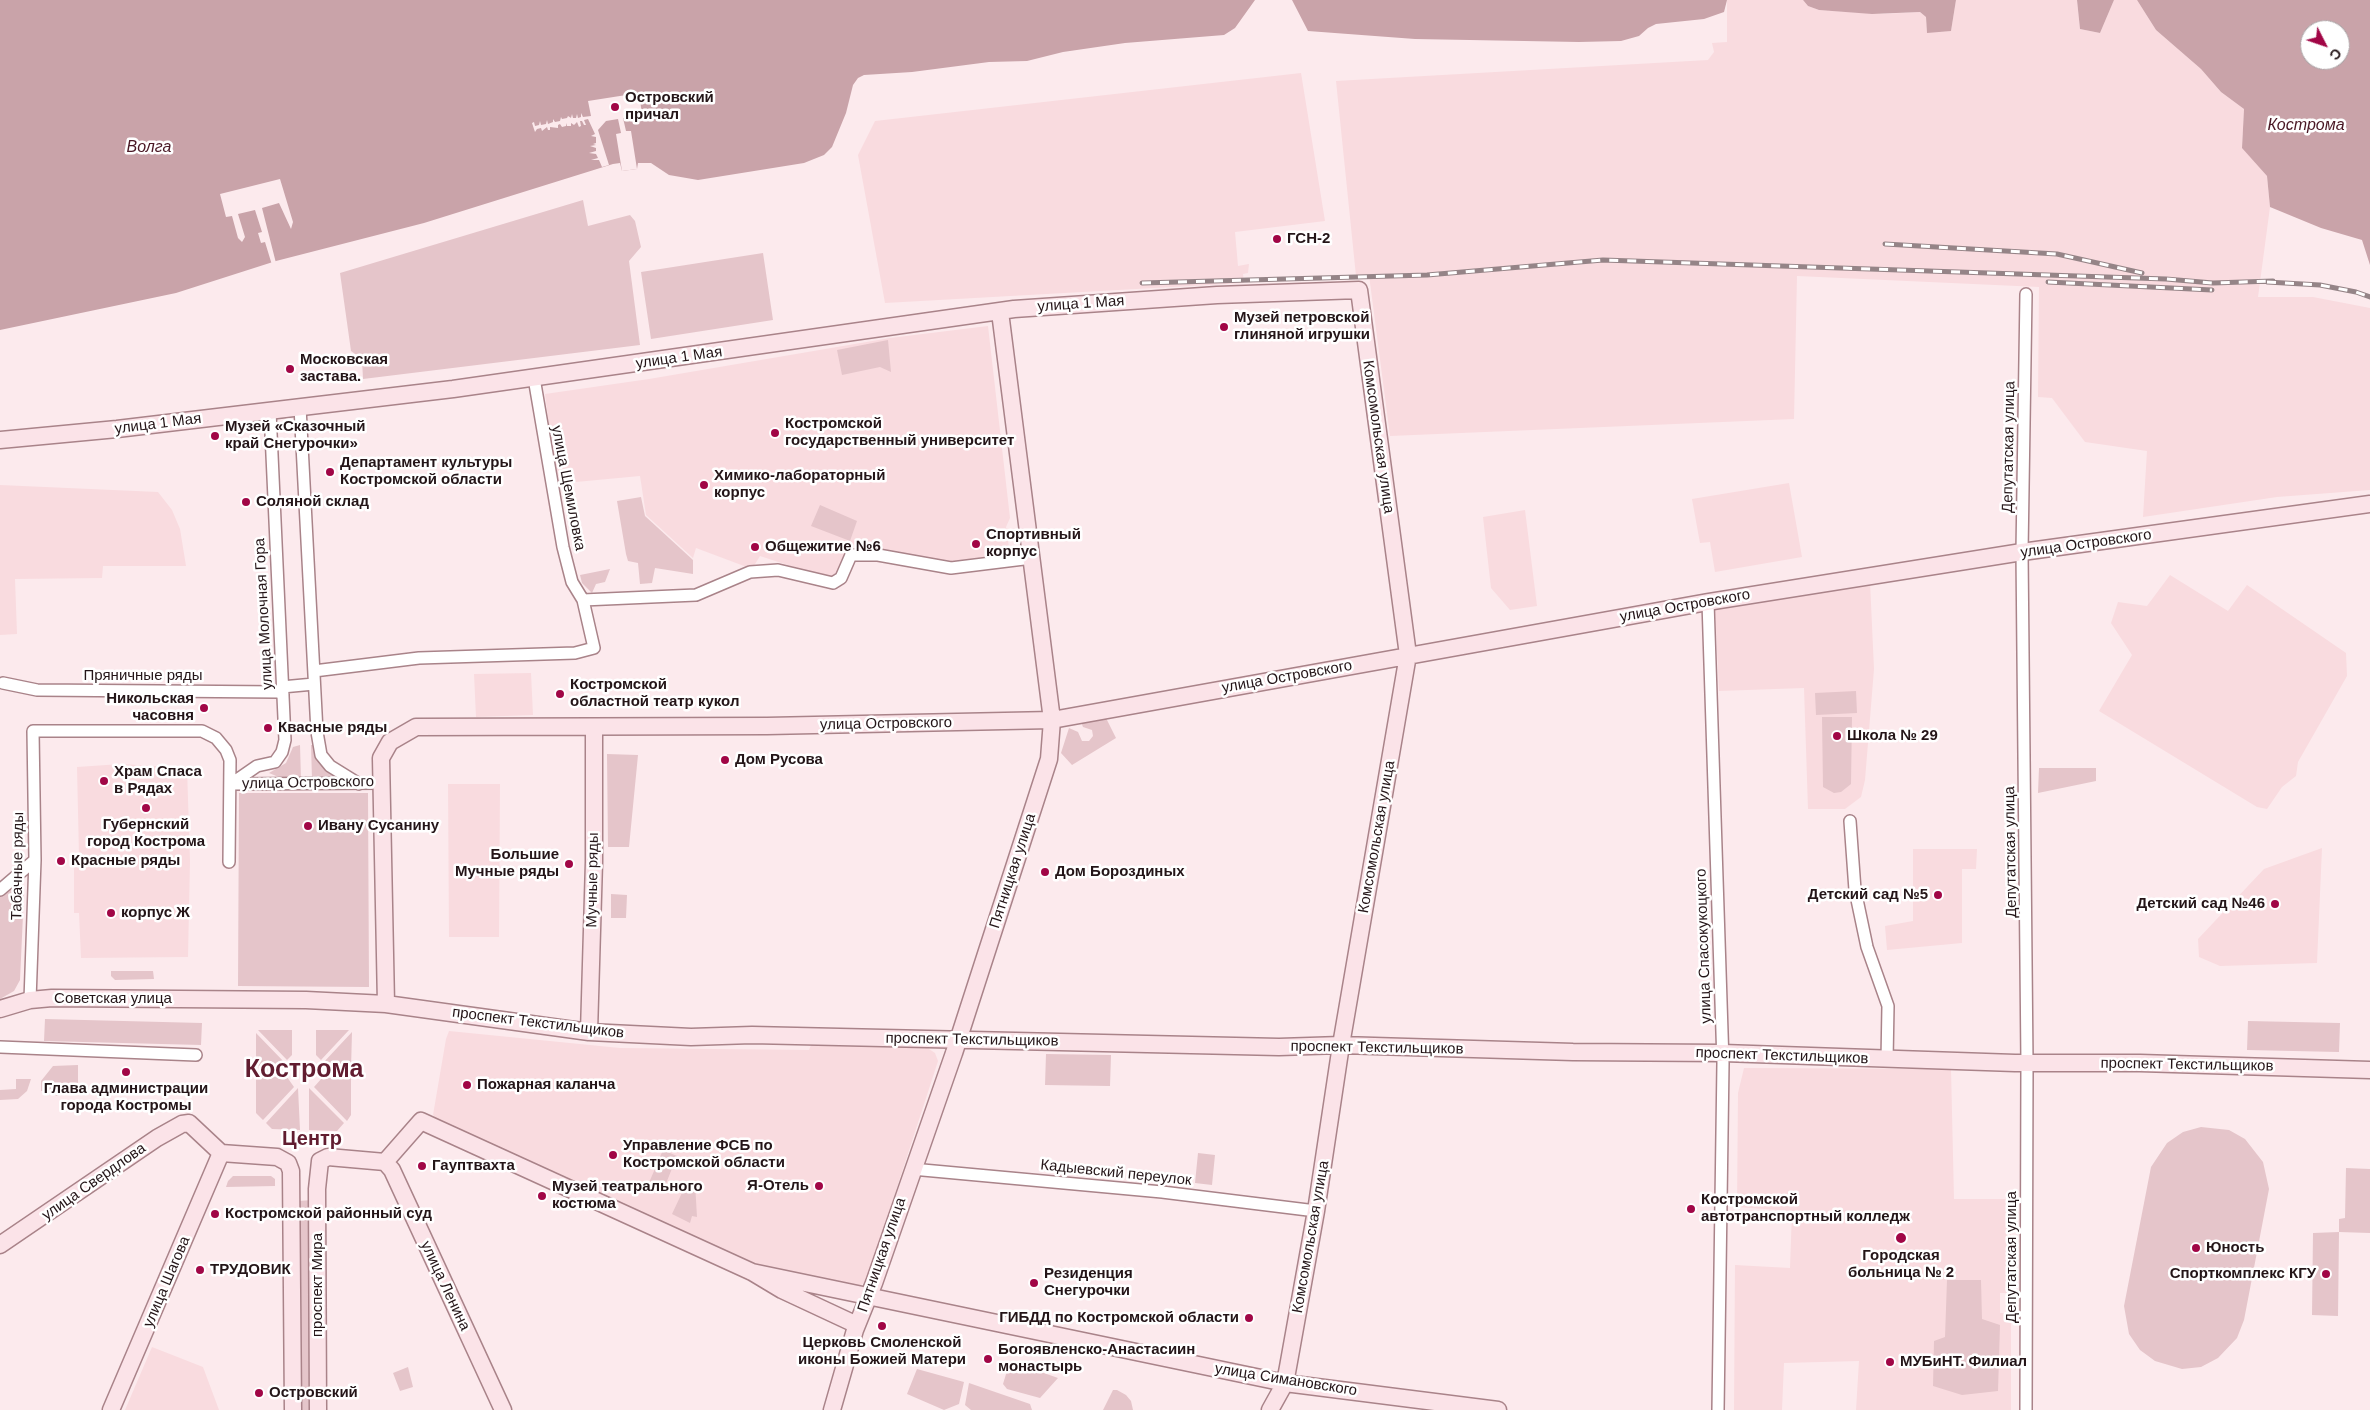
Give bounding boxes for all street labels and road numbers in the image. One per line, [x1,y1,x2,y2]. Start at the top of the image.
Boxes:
street label: улица 1 Мая [1037,292,1125,316]
street label: улица 1 Мая [635,343,723,373]
street label: Комсомольская улица [1358,359,1398,515]
street label: Депутатская улица [1999,381,2019,513]
street label: улица 1 Мая [114,410,202,438]
street label: улица Щемиловка [547,424,589,552]
street label: улица Островского [2019,526,2153,562]
street label: улица Молочная Гора [251,538,277,690]
street label: улица Островского [1618,586,1752,626]
street label: улица Островского [1220,657,1354,697]
street label: Пряничные ряды [84,667,202,685]
street label: улица Островского [820,714,952,734]
street label: Комсомольская улица [1355,759,1399,915]
street label: улица Островского [242,773,374,793]
street label: Депутатская улица [2001,786,2021,918]
street label: Пятницкая улица [986,811,1040,931]
street label: Табачные ряды [8,812,28,920]
street label: Мучные ряды [583,832,603,928]
street label: улица Спасокукоцкого [1692,868,1716,1024]
street label: Советская улица [54,990,172,1008]
street label: проспект Текстильщиков [451,1004,625,1042]
street label: проспект Текстильщиков [885,1029,1059,1051]
street label: проспект Текстильщиков [1290,1037,1464,1059]
street label: проспект Текстильщиков [1695,1044,1869,1068]
street label: проспект Текстильщиков [2100,1054,2274,1076]
street label: улица Свердлова [39,1139,149,1225]
street label: Кадыевский переулок [1040,1156,1192,1190]
street label: Комсомольская улица [1289,1159,1333,1315]
street label: Депутатская улица [2003,1191,2021,1323]
street label: Пятницкая улица [854,1195,910,1315]
street label: проспект Мира [309,1233,327,1337]
street label: улица Шагова [140,1234,194,1330]
street label: улица Ленина [416,1238,474,1334]
street label: улица Симановского [1214,1360,1358,1400]

